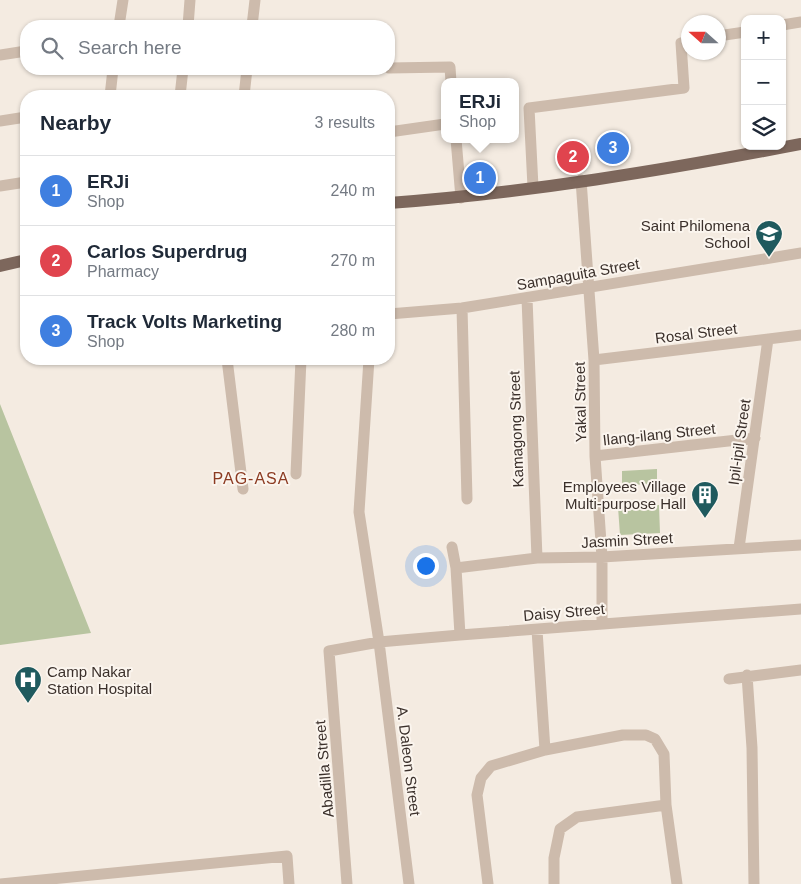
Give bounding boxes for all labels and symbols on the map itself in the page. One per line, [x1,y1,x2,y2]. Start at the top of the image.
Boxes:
north arrow [681,15,726,60]
pin: 3 [597,129,629,167]
pin: 2 [557,138,589,176]
pin: 1 [464,159,496,197]
place label: Saint Philomena School [641,217,751,251]
school or university icon: Saint Philomena School [754,219,784,258]
street label: Sampaguita Street [515,255,641,293]
street label: Rosal Street [654,319,739,346]
street label: Yakal Street [571,361,589,442]
street label: Kamagong Street [505,370,527,488]
street label: Ipil-ipil Street [725,397,754,486]
street label: Ilang-ilang Street [602,420,717,448]
district label: PAG-ASA [213,470,289,487]
place label: Employees Village Multi-purpose Hall [563,478,686,512]
building icon: Employees Village Multi-purpose Hall [690,480,720,519]
street label: Jasmin Street [581,529,674,551]
your location [413,553,439,579]
street label: Daisy Street [523,600,606,624]
place label: Camp Nakar Station Hospital [47,663,152,697]
hospital icon: Camp Nakar Station Hospital [13,665,43,704]
street label: A. Daleon Street [394,705,424,817]
street label: Abadilla Street [311,719,337,818]

